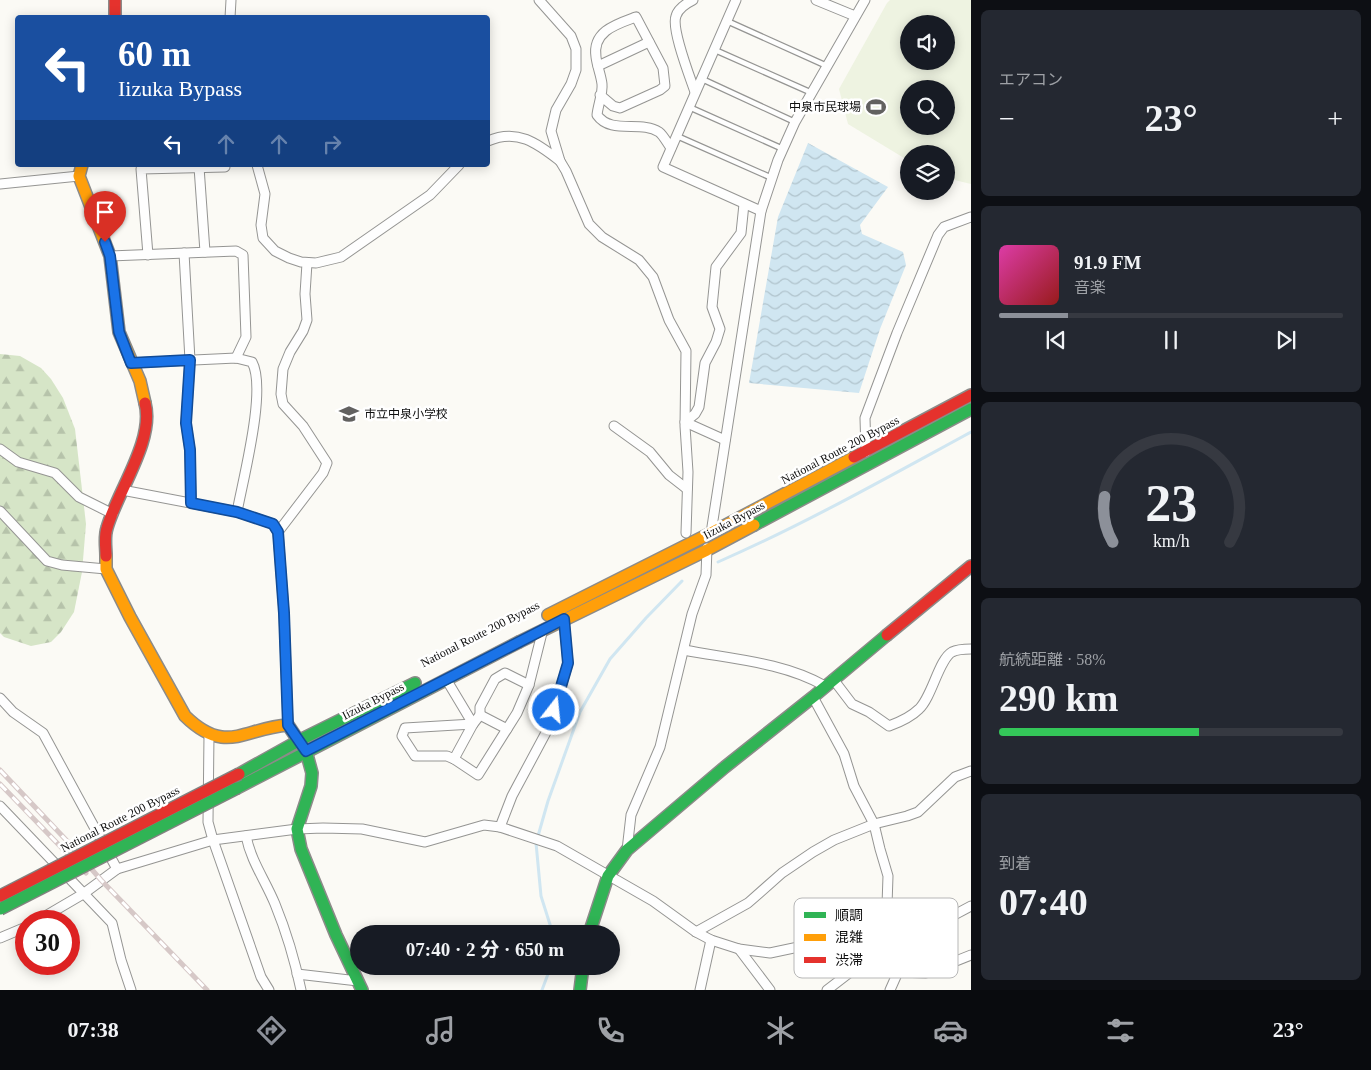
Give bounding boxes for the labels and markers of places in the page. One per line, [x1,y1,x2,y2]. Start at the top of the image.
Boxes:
sports icon: 中泉市民球場 [865,96,887,118]
place label: 中泉市民球場 [789,100,861,114]
pin [84,191,126,242]
school or university icon: 市立中泉小学校 [338,403,360,425]
place label: 市立中泉小学校 [364,407,448,421]

